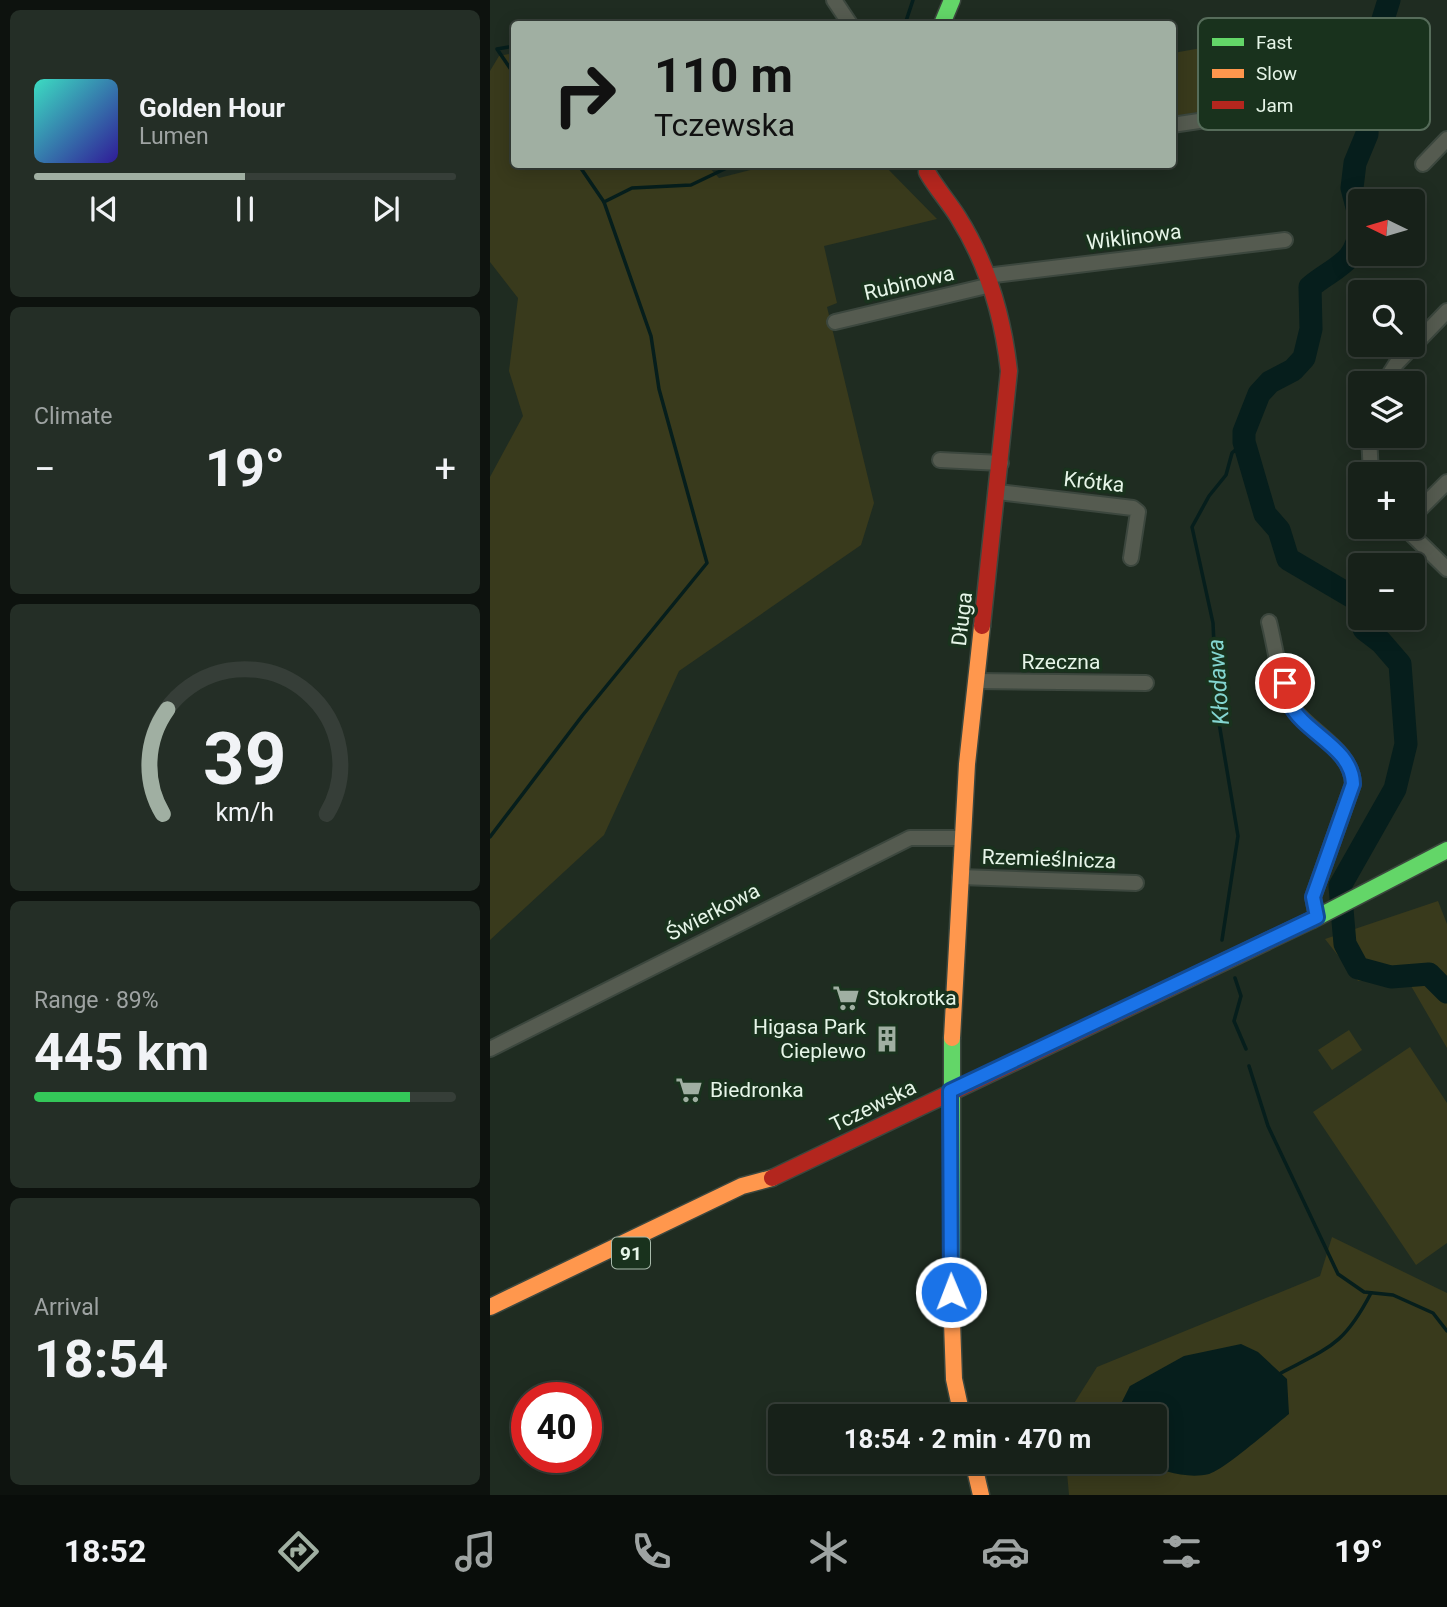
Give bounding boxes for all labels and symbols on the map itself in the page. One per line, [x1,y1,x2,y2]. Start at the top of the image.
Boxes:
legend [1198,18,1430,130]
text: Fast [1256,31,1293,54]
text: Slow [1256,62,1297,85]
text: Jam [1256,94,1293,117]
north arrow [1348,189,1424,266]
street label: Wiklinowa [1085,219,1183,255]
street label: Rubinowa [861,261,957,305]
street label: Krótka [1062,467,1126,497]
street label: Długa [947,591,977,647]
water label: Kłodawa [1202,638,1235,726]
street label: Rzeczna [1022,650,1100,674]
pin [1255,653,1315,713]
street label: Rzemieślnicza [981,845,1117,873]
street label: Świerkowa [662,878,764,946]
supermarket icon: Stokrotka [831,983,861,1013]
place label: Stokrotka [867,986,957,1010]
place label: Higasa Park Cieplewo [753,1015,866,1063]
building icon: Higasa Park Cieplewo [872,1024,902,1054]
supermarket icon: Biedronka [674,1075,704,1105]
street label: Tczewska [826,1075,920,1137]
place label: Biedronka [710,1078,804,1102]
road number: 91 [612,1238,650,1268]
position arrow [914,1255,988,1329]
speed limit sign: 40 [511,1382,602,1473]

